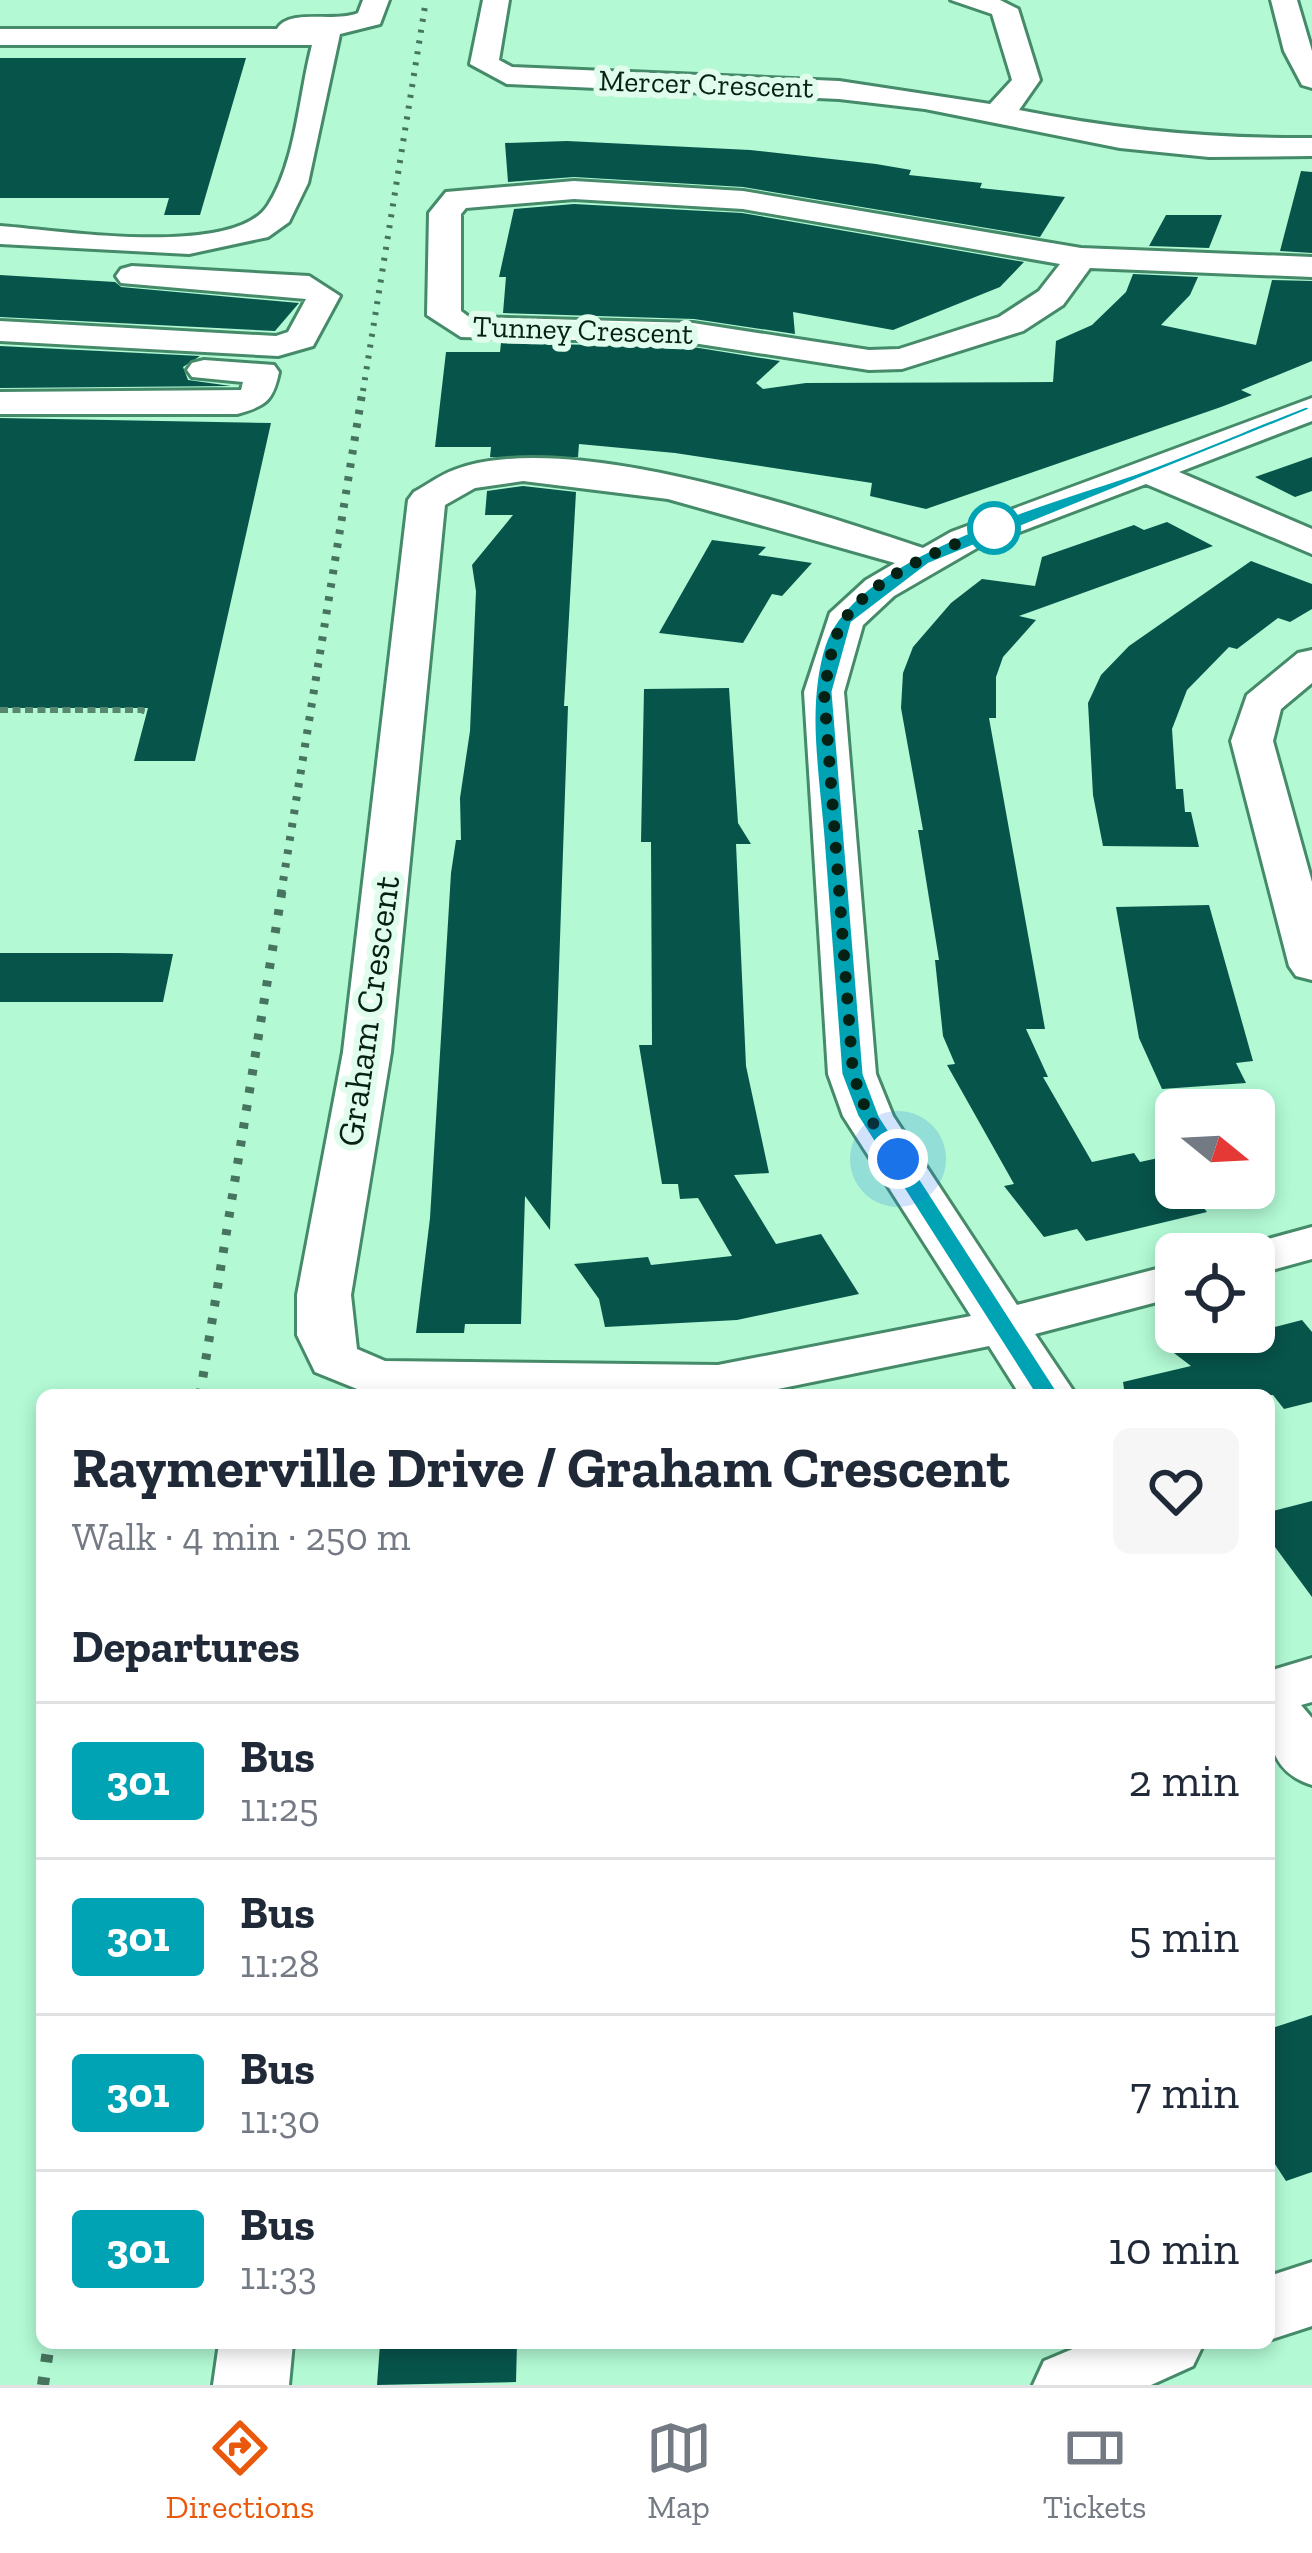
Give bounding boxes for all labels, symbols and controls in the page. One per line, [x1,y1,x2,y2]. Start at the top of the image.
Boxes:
street label: Mercer Crescent [598,62,814,106]
street label: Tunney Crescent [472,308,694,352]
unlabelled marker [969,503,1019,553]
street label: Graham Crescent [328,872,408,1149]
north arrow [1155,1089,1275,1209]
map controls [1155,1089,1275,1353]
your location [868,1129,928,1189]
button: locate [1155,1233,1275,1353]
button: heart [1113,1428,1239,1554]
text: Raymerville Drive / Graham Crescent [72,1433,1009,1502]
text: Walk · 4 min · 250 m [72,1513,411,1560]
text: Departures [72,1620,300,1674]
text: Bus [240,1730,315,1784]
text: 2 min [1128,1754,1239,1808]
text: 301 [106,1755,170,1806]
text: 11:25 [240,1784,319,1831]
text: Bus [240,1886,315,1940]
text: 5 min [1129,1910,1239,1964]
text: 301 [106,1911,170,1962]
text: 11:28 [240,1940,320,1987]
text: Bus [240,2042,315,2096]
text: 7 min [1130,2066,1239,2120]
text: 301 [106,2067,170,2118]
text: 11:30 [240,2096,320,2143]
text: Bus [240,2198,315,2252]
text: 10 min [1108,2222,1239,2276]
text: 301 [106,2223,170,2274]
text: 11:33 [240,2252,317,2299]
tab: Directions [166,2415,314,2526]
tab: Map [646,2415,712,2526]
tab: Tickets [1043,2415,1146,2526]

